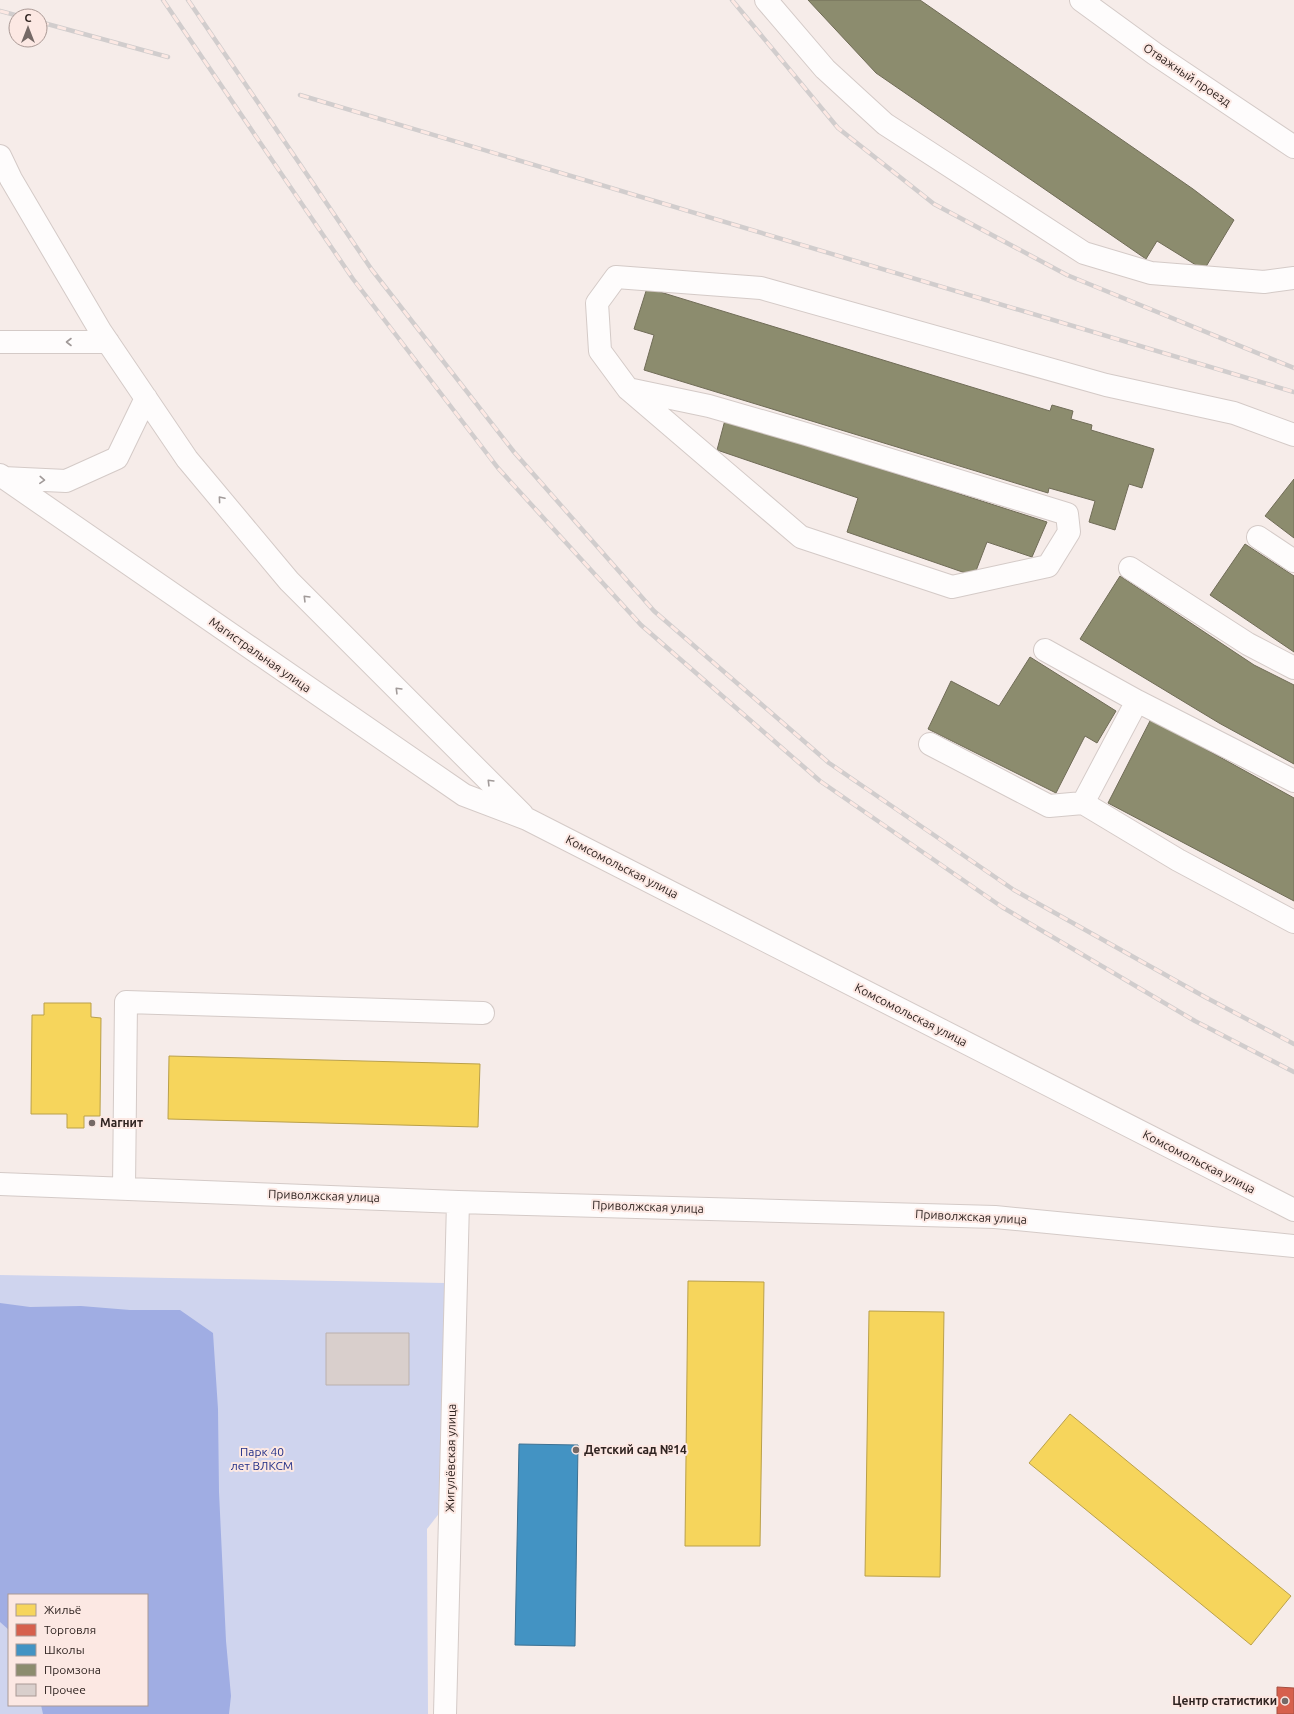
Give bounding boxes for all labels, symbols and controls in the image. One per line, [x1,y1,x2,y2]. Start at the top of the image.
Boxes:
north arrow [8,8,48,48]
text: С [24,12,32,24]
street label: Отважный проезд [1141,41,1233,109]
one-way arrow [66,338,72,346]
one-way arrow [39,475,45,484]
one-way arrow [219,497,226,504]
one-way arrow [303,595,311,603]
street label: Магистральная улица [207,614,314,695]
one-way arrow [395,687,403,695]
one-way arrow [487,779,495,786]
street label: Комсомольская улица [564,833,681,901]
street label: Комсомольская улица [853,981,970,1049]
place label: Магнит [100,1116,143,1129]
marker: Магнит [87,1118,97,1128]
street label: Комсомольская улица [1141,1128,1258,1196]
street label: Приволжская улица [268,1187,380,1204]
street label: Приволжская улица [592,1198,704,1215]
street label: Приволжская улица [915,1207,1027,1226]
street label: Жигулёвская улица [443,1404,458,1512]
place label: Детский сад №14 [584,1443,687,1456]
park label: Парк 40 лет ВЛКСМ [231,1445,293,1472]
marker: Детский сад №14 [571,1445,581,1455]
legend [8,1594,148,1706]
text: Жильё [44,1603,81,1616]
text: Торговля [44,1623,96,1636]
text: Школы [44,1643,85,1656]
text: Промзона [44,1663,101,1676]
text: Прочее [44,1683,86,1696]
place label: Центр статистики [1172,1694,1277,1707]
marker: Центр статистики [1280,1696,1290,1706]

